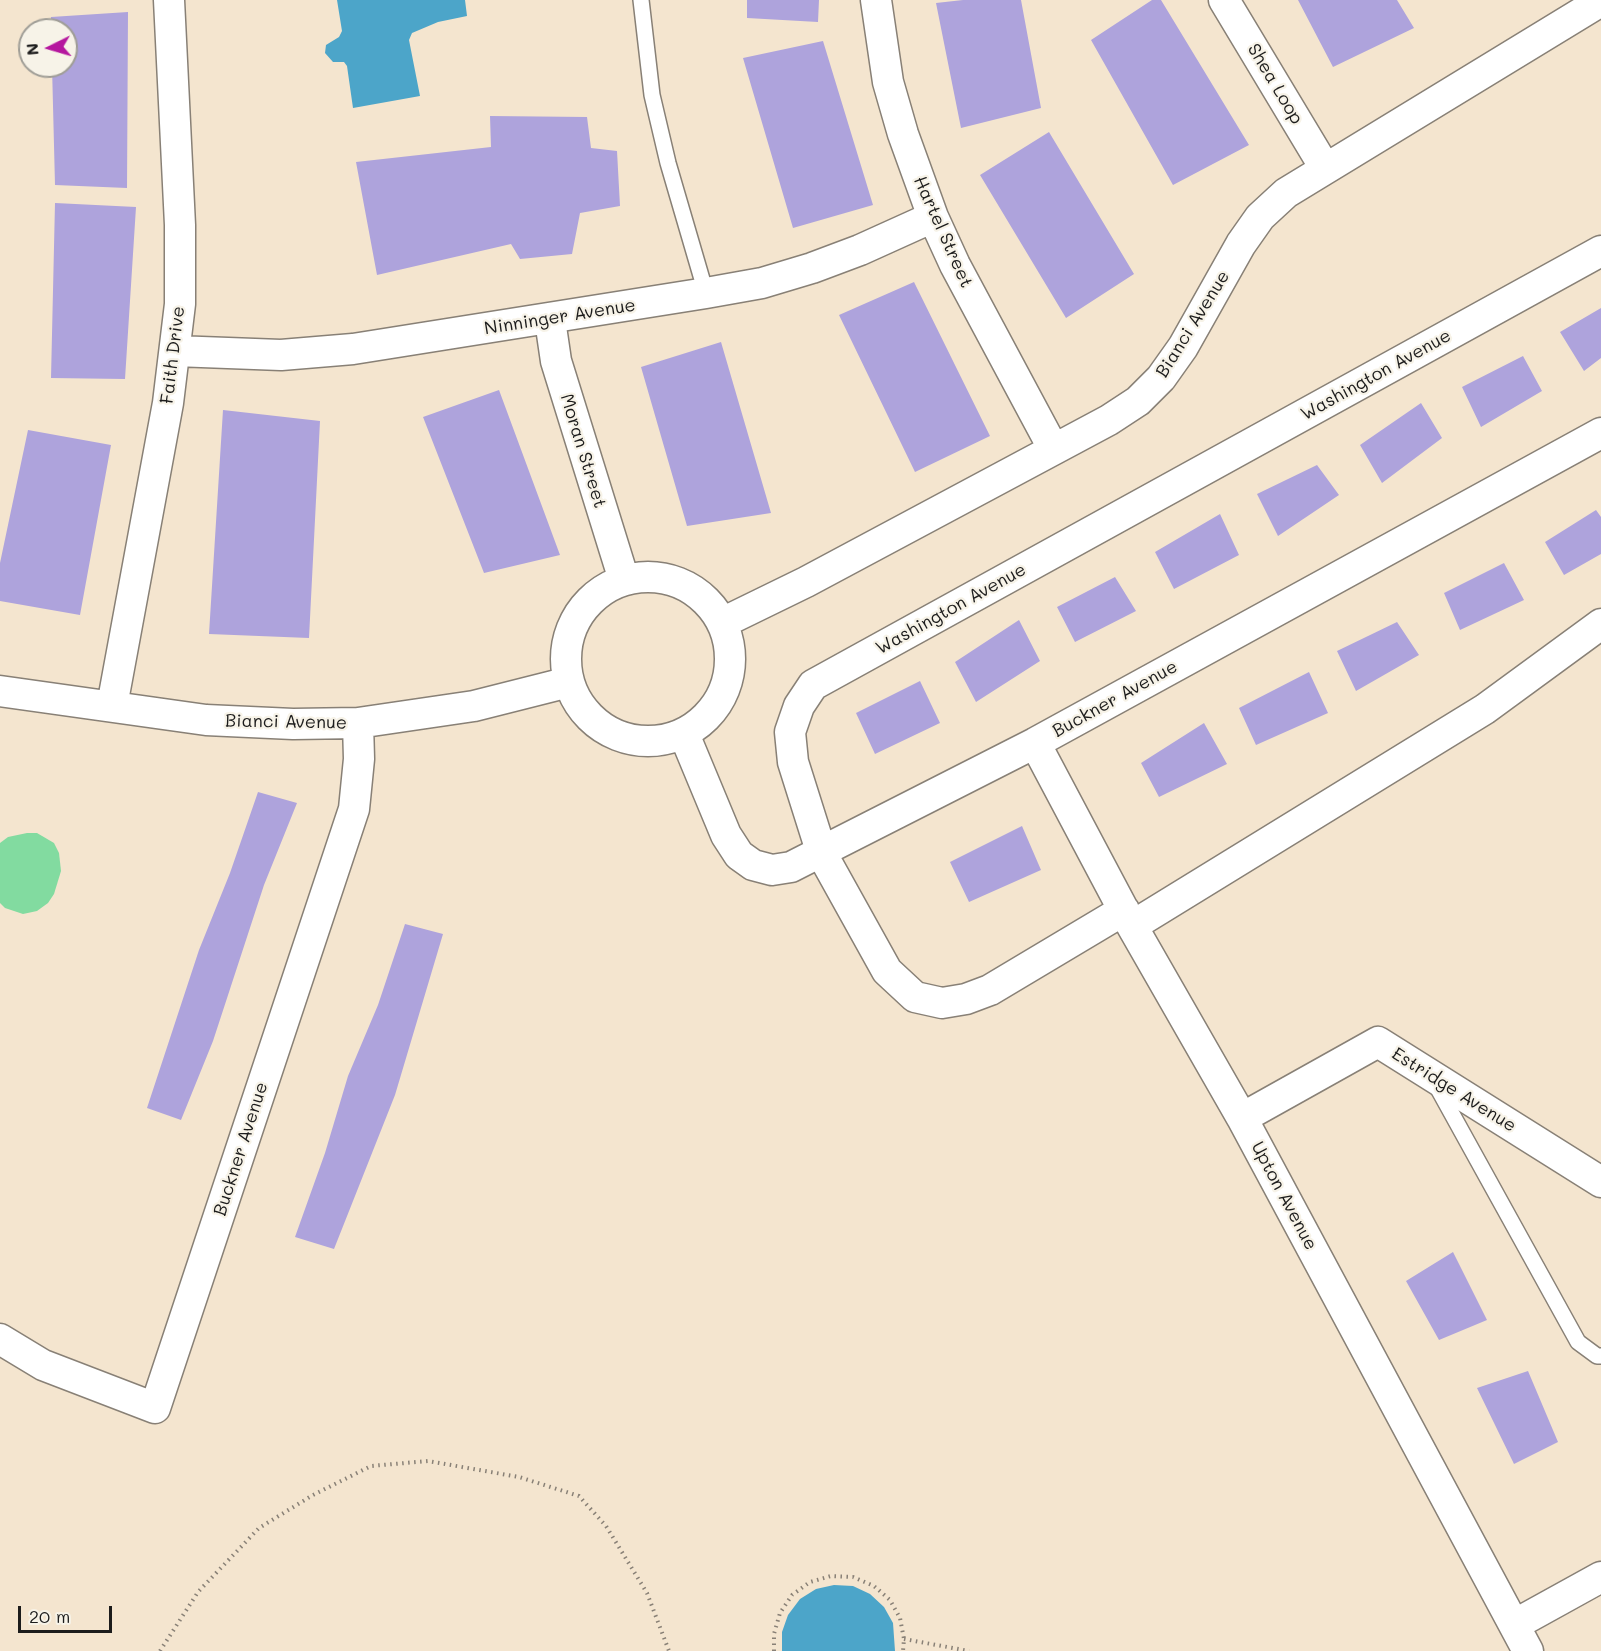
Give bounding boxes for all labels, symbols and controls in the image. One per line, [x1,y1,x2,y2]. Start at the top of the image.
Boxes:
north arrow [18,18,78,78]
street label: Shea Loop [1242,40,1308,128]
text: N [21,42,43,56]
street label: Hartel Street [909,173,977,291]
street label: Bianci Avenue [1152,267,1234,381]
street label: Ninninger Avenue [483,294,637,340]
street label: Faith Drive [156,305,190,405]
street label: Washington Avenue [1297,325,1455,425]
street label: Moran Street [555,391,611,511]
street label: Washington Avenue [872,559,1030,659]
street label: Buckner Avenue [1049,656,1181,742]
street label: Bianci Avenue [225,710,347,734]
street label: Estridge Avenue [1388,1043,1520,1137]
street label: Buckner Avenue [209,1079,273,1219]
street label: Upton Avenue [1246,1138,1322,1254]
scale bar [21,1594,116,1632]
text: 20 m [29,1604,70,1628]

